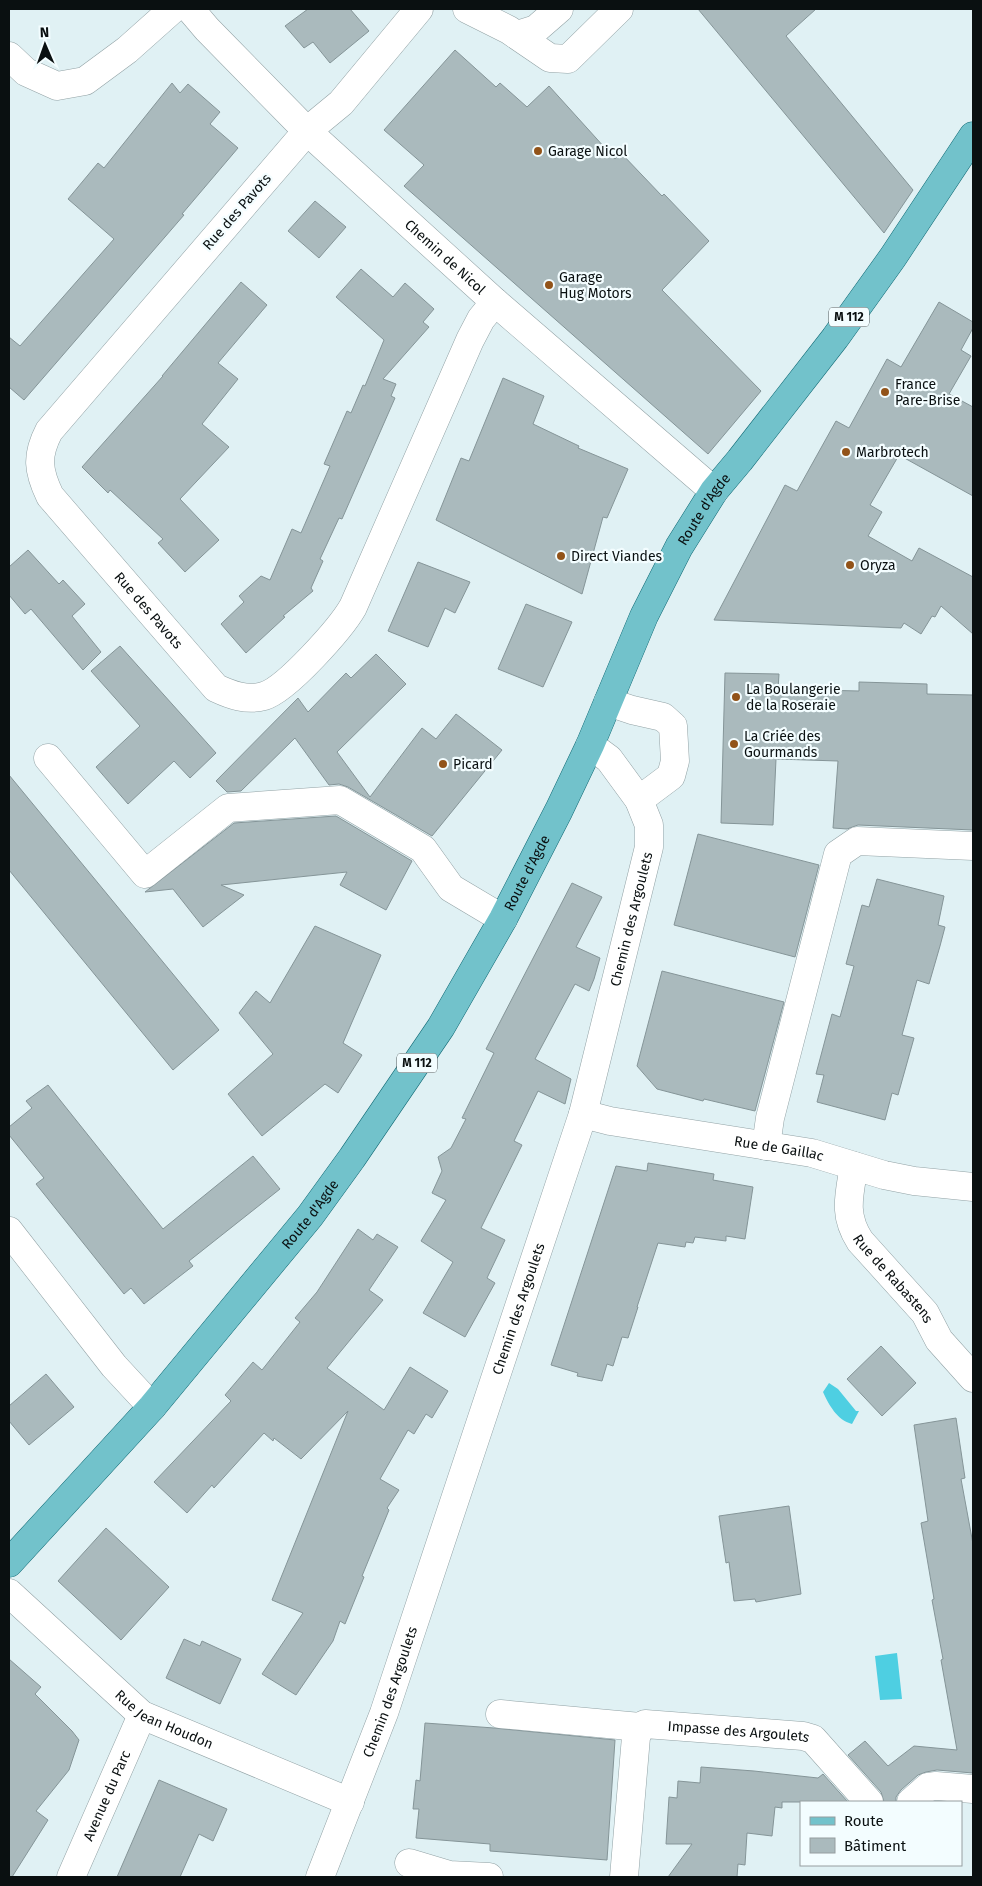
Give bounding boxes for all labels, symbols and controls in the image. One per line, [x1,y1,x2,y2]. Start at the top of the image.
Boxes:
north arrow [20,20,70,70]
text: N [40,24,50,41]
place label: Garage Nicol [548,143,627,160]
marker: Garage Nicol [532,145,544,157]
street label: Rue des Pavots [199,170,275,254]
street label: Chemin de Nicol [401,216,489,298]
place label: Garage Hug Motors [559,269,632,302]
marker: Garage Hug Motors [543,279,555,291]
road number: M 112 [829,308,869,326]
place label: France Pare-Brise [895,376,960,409]
marker: France Pare-Brise [879,386,891,398]
place label: Marbrotech [856,444,929,461]
marker: Marbrotech [840,446,852,458]
street label: Route d'Agde [674,470,734,548]
place label: Direct Viandes [571,548,663,565]
marker: Direct Viandes [555,550,567,562]
place label: Oryza [860,557,896,574]
marker: Oryza [844,559,856,571]
street label: Rue des Pavots [111,568,187,652]
place label: La Boulangerie de la Roseraie [746,681,841,714]
marker: La Boulangerie de la Roseraie [730,691,742,703]
place label: La Criée des Gourmands [744,728,821,761]
marker: La Criée des Gourmands [728,738,740,750]
place label: Picard [453,756,493,773]
marker: Picard [437,758,449,770]
street label: Route d'Agde [500,832,553,914]
street label: Chemin des Argoulets [606,850,656,988]
road number: M 112 [397,1054,437,1072]
street label: Rue de Gaillac [733,1132,826,1165]
street label: Route d'Agde [278,1176,342,1252]
street label: Rue de Rabastens [849,1231,937,1326]
street label: Chemin des Argoulets [489,1240,548,1377]
street label: Chemin des Argoulets [359,1624,421,1760]
street label: Rue Jean Houdon [112,1686,216,1752]
street label: Impasse des Argoulets [667,1717,812,1746]
street label: Avenue du Parc [79,1747,134,1843]
legend [800,1801,962,1866]
text: Route [844,1812,884,1830]
text: Bâtiment [844,1837,907,1855]

